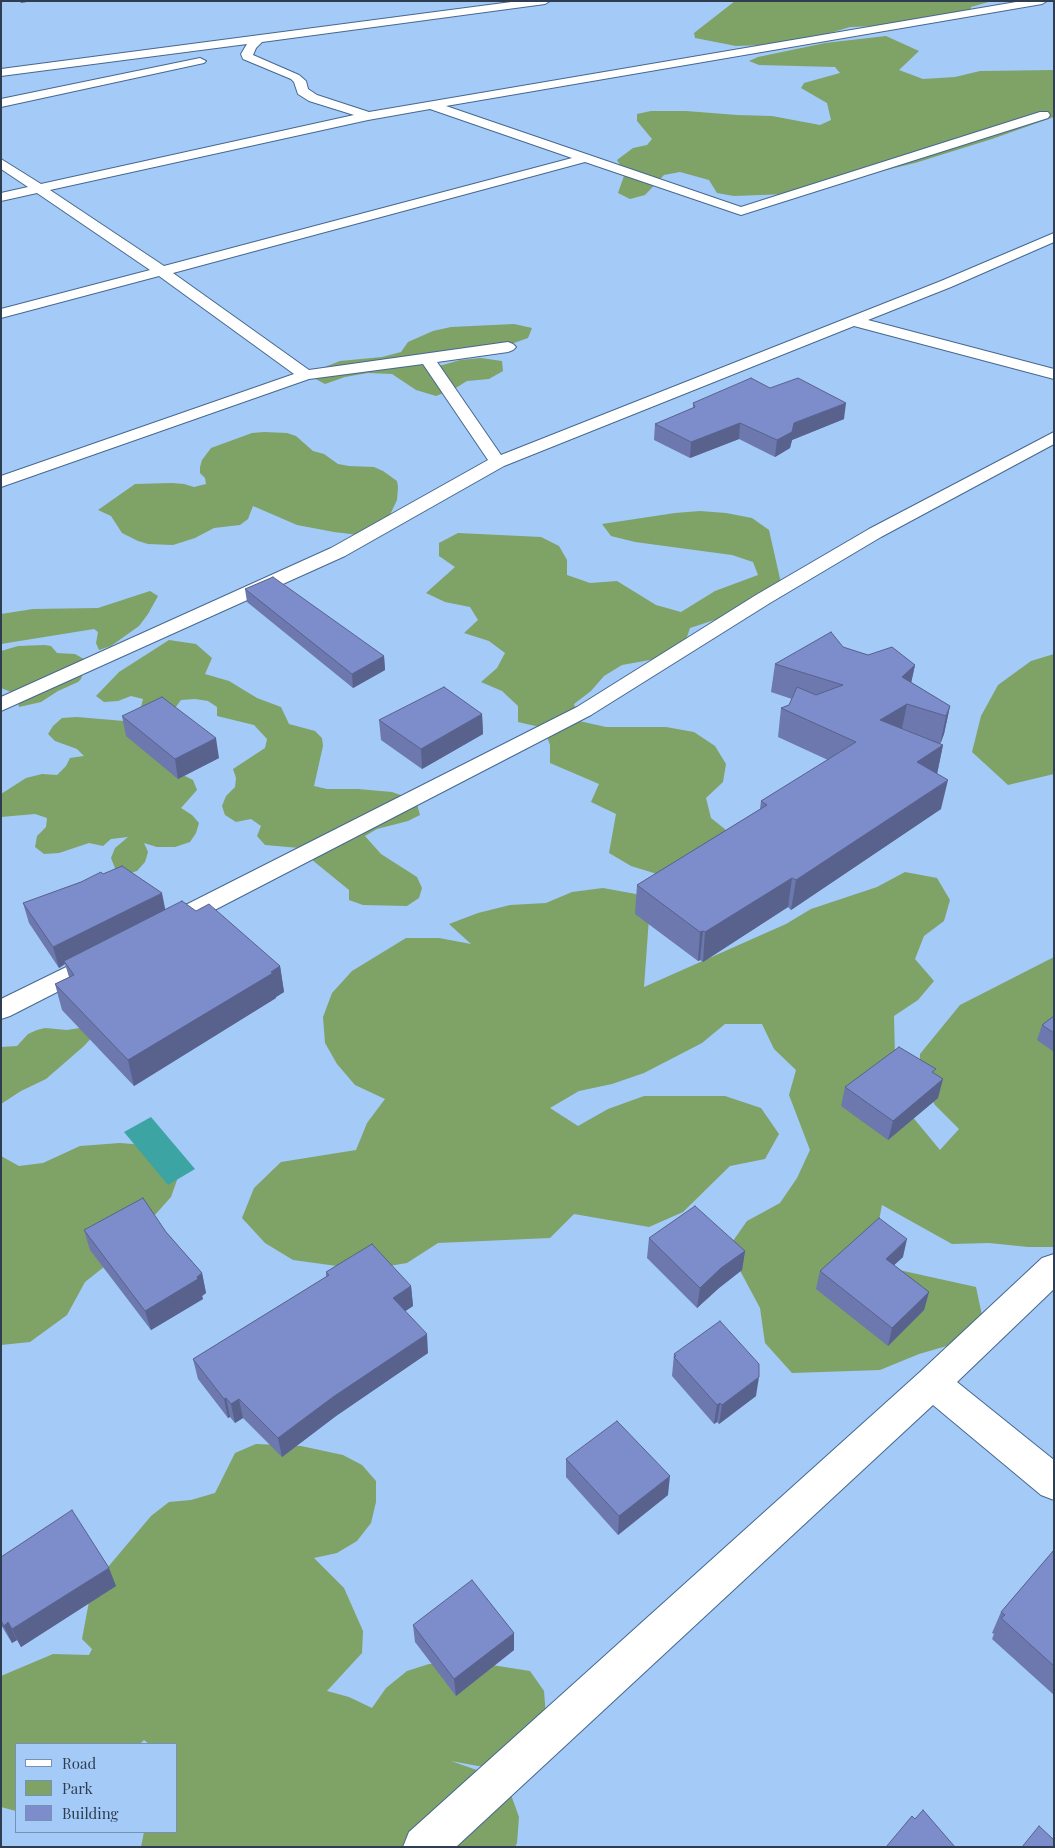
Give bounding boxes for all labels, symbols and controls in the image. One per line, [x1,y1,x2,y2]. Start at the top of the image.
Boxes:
legend [15,1743,178,1833]
text: Road [62,1753,96,1773]
text: Park [62,1778,93,1798]
text: Building [62,1803,118,1823]

